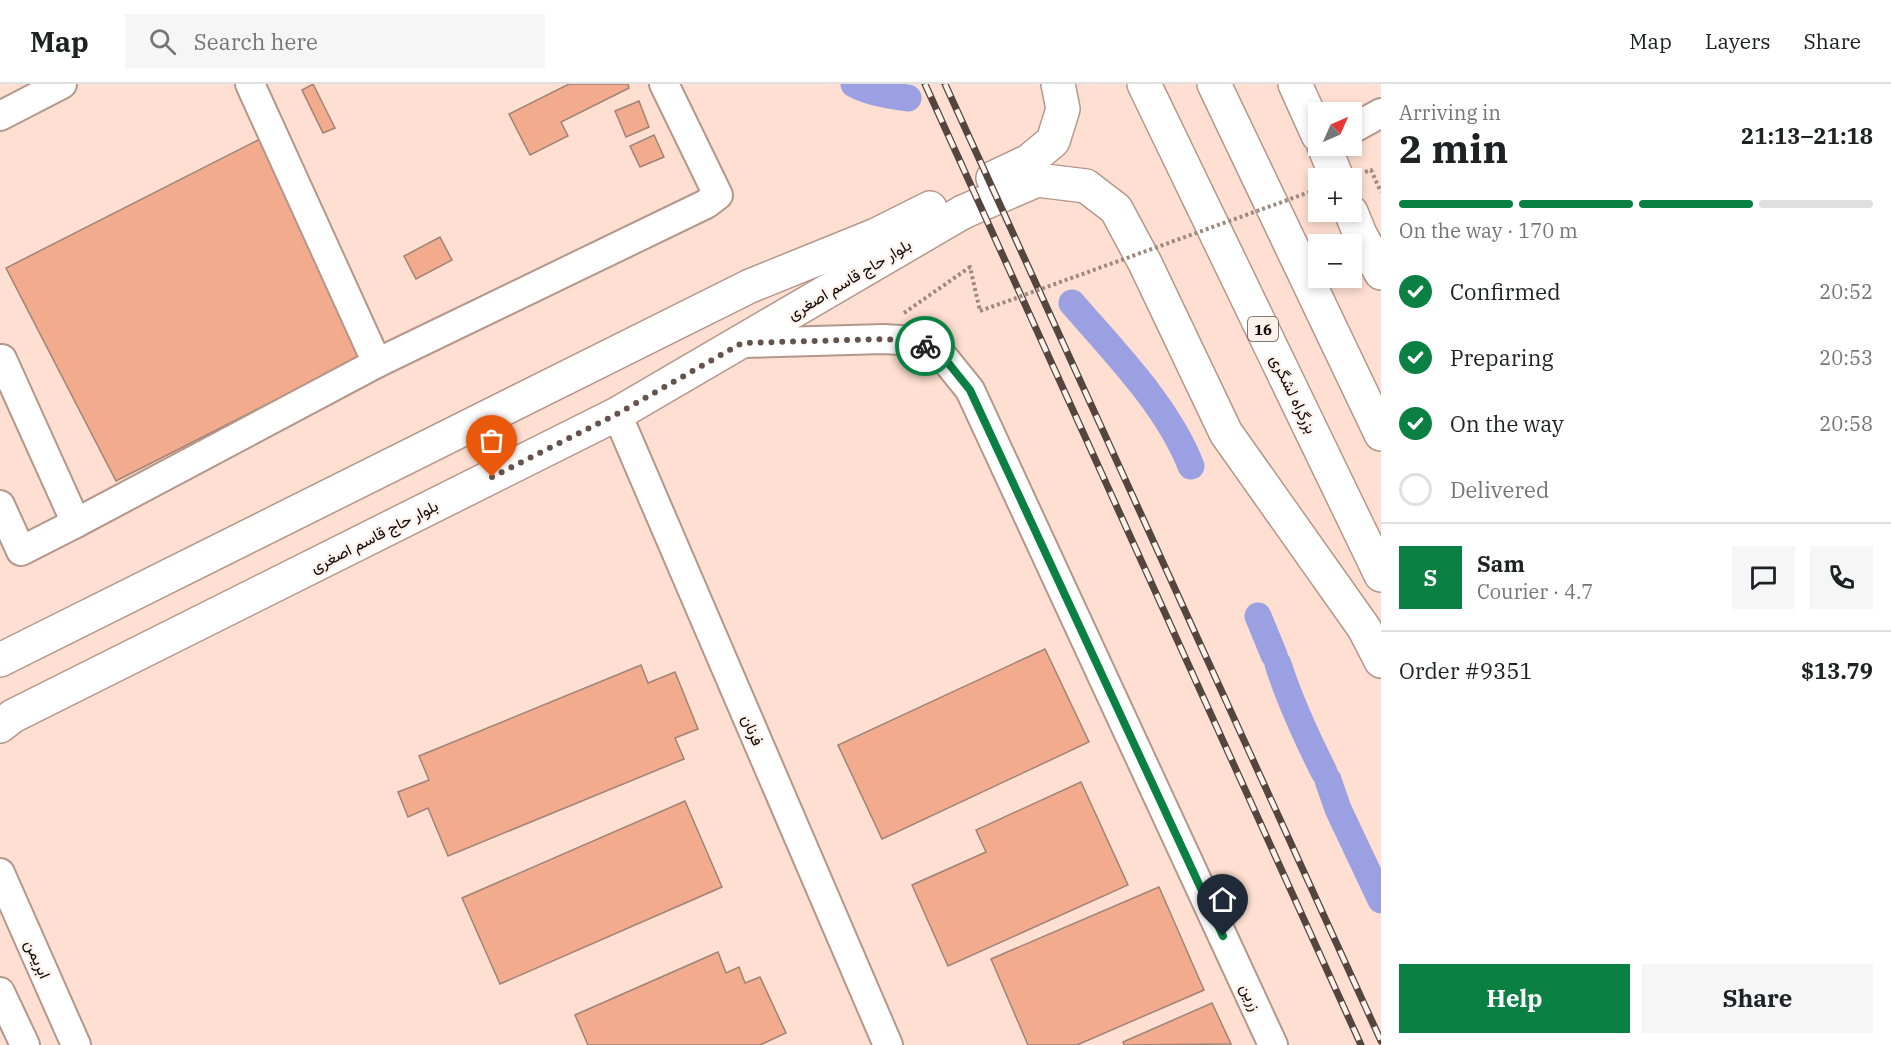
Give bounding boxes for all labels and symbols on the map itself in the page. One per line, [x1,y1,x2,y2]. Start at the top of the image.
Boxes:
north arrow [1308,102,1362,156]
street label: بلوار حاج قاسم اصغری [783,234,916,326]
courier [895,316,955,376]
road number: 16 [1248,317,1278,341]
street label: بزرگراه لشگری [1265,351,1322,437]
pin [466,415,517,477]
street label: بلوار حاج قاسم اصغری [307,495,442,579]
street label: فرنان [737,711,768,749]
pin [1197,874,1248,936]
street label: ابریمن [20,937,55,982]
street label: زرین [1235,980,1266,1014]

